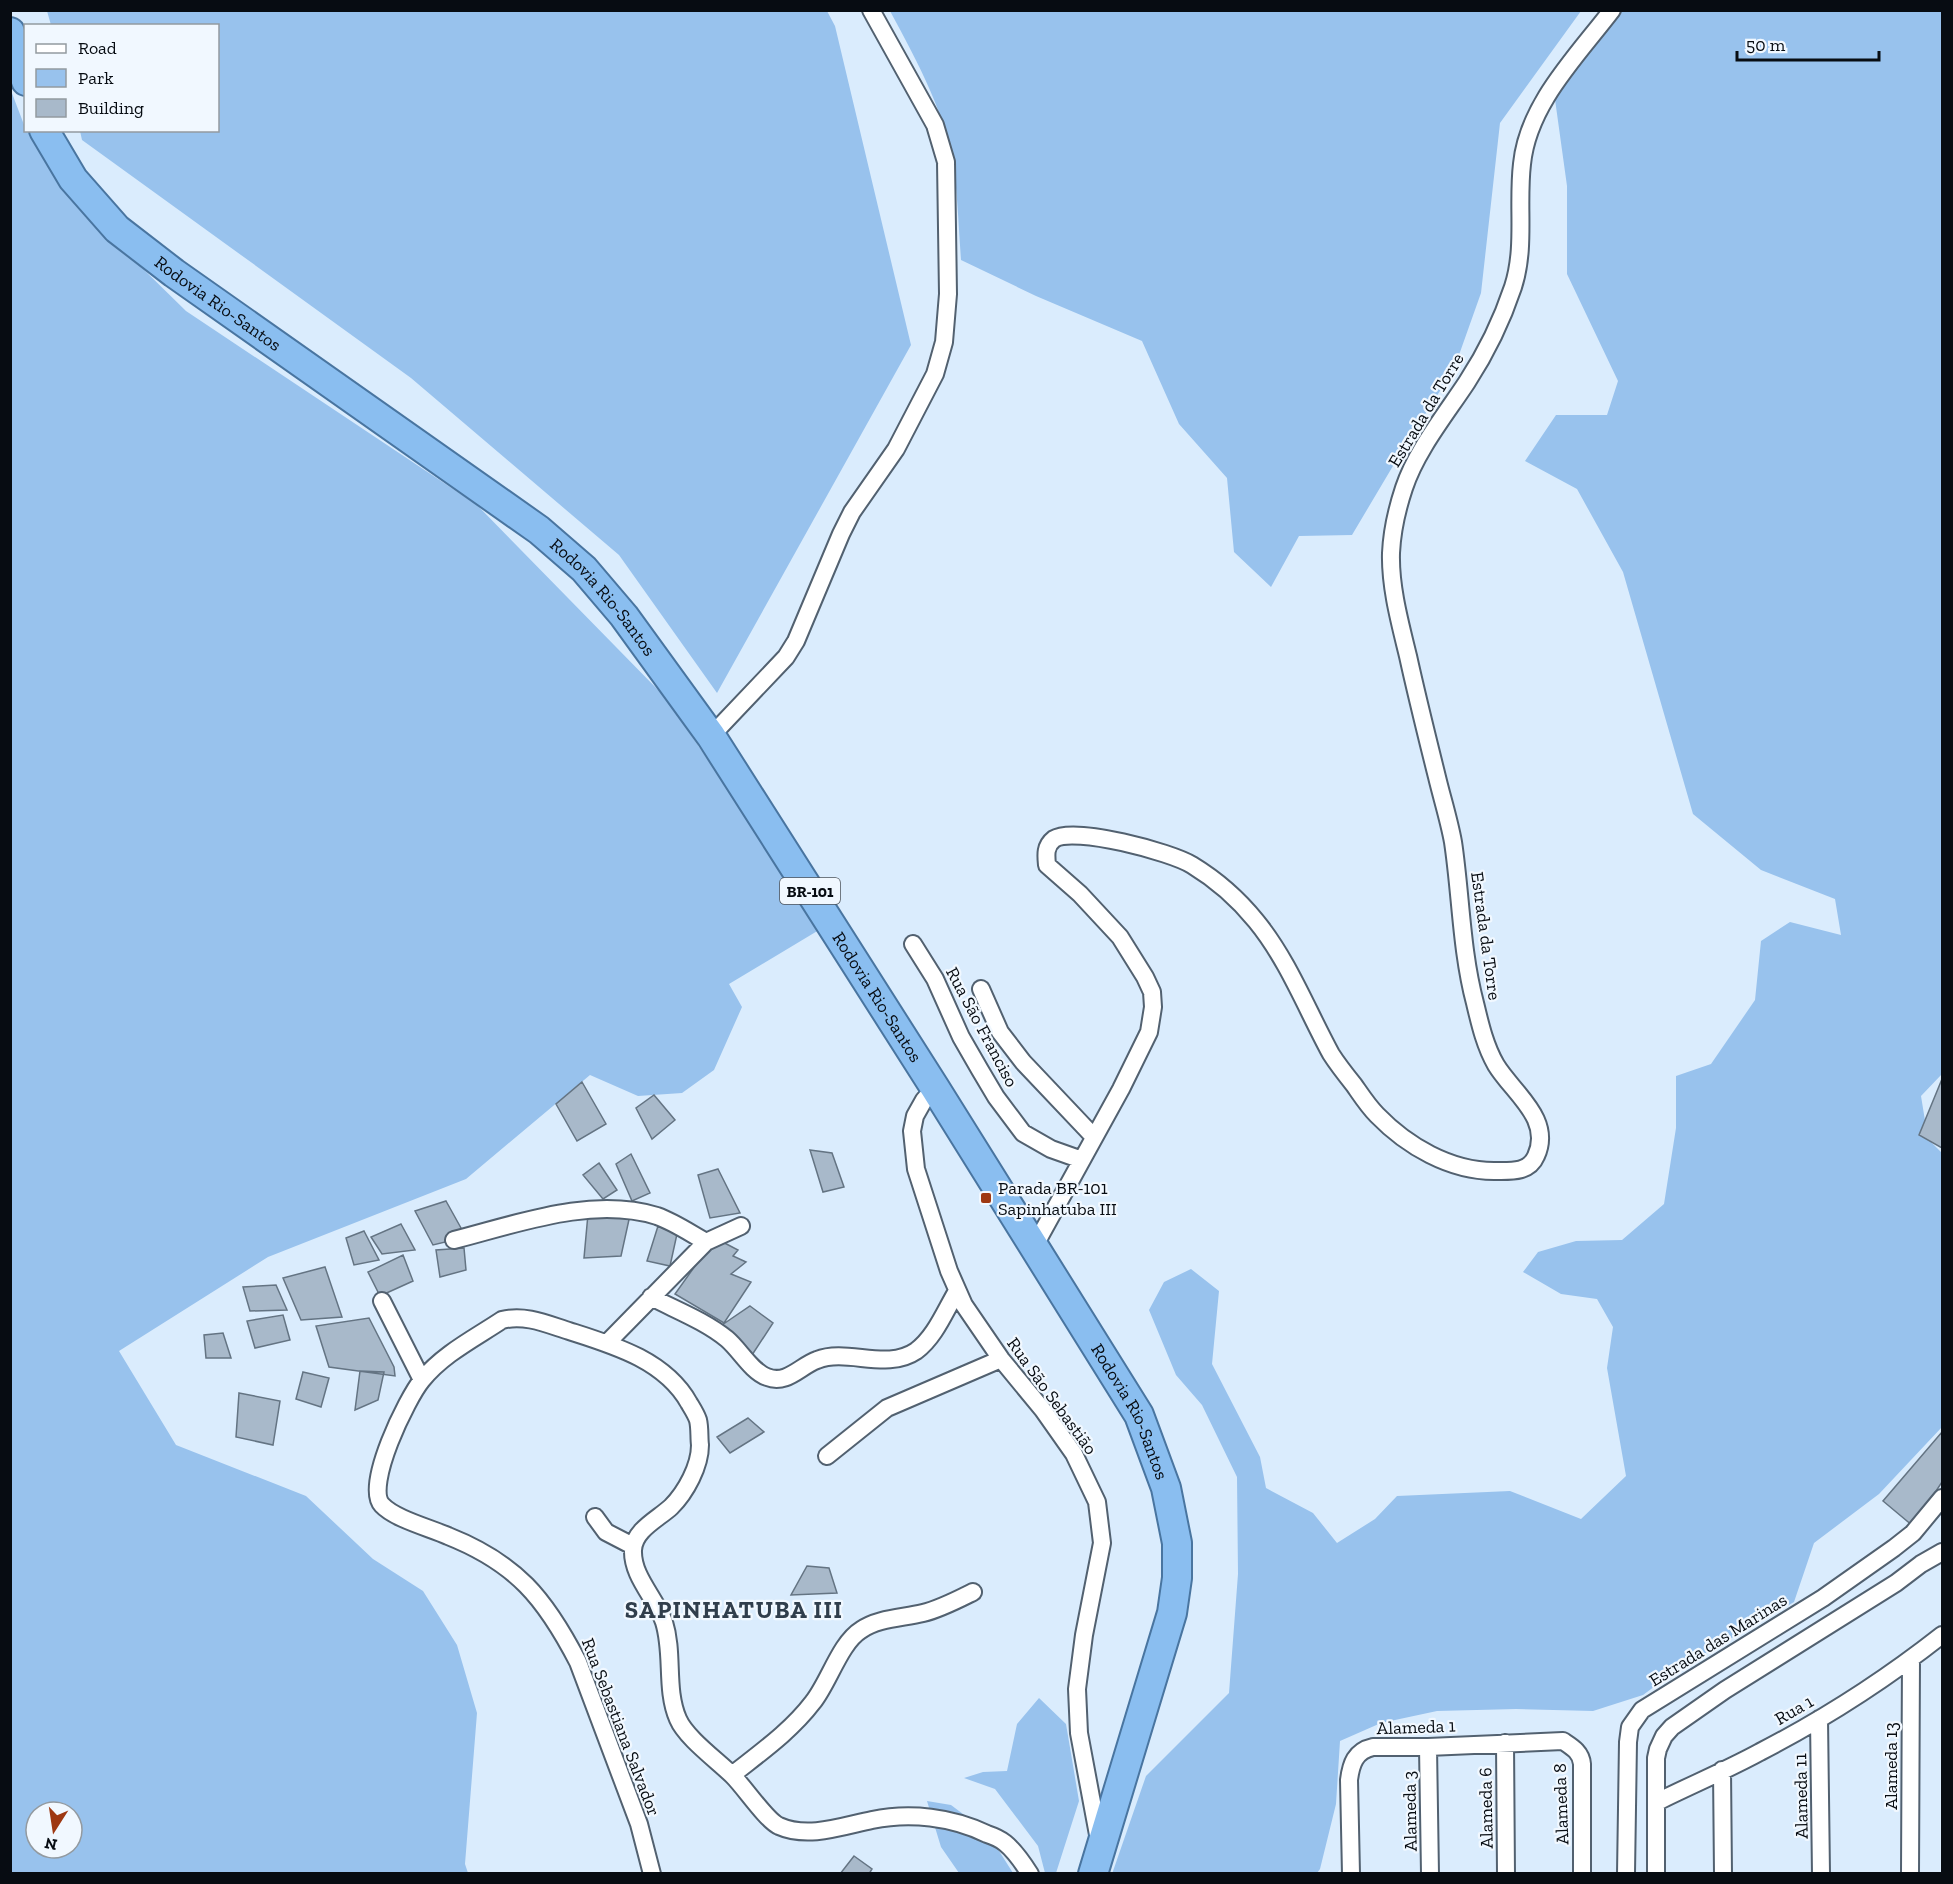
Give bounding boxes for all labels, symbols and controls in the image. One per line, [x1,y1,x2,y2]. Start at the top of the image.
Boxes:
legend [24,24,219,132]
scale bar [1737,24,1880,62]
text: 50 m [1746,34,1786,56]
text: Road [78,37,117,59]
text: Park [78,67,114,89]
text: Building [78,97,144,119]
street label: Rodovia Rio-Santos [150,251,285,356]
street label: Estrada da Torre [1383,349,1469,471]
street label: Rodovia Rio-Santos [545,533,660,660]
street label: Estrada da Torre [1466,870,1506,1002]
road number: BR-101 [780,878,840,904]
street label: Rodovia Rio-Santos [828,928,927,1066]
street label: Rua São Franciso [941,963,1023,1091]
place label: Parada BR-101 Sapinhatuba III [998,1177,1117,1220]
marker: Parada BR-101 Sapinhatuba III [979,1191,993,1205]
street label: Rua São Sebastião [1002,1333,1102,1459]
street label: Rodovia Rio-Santos [1086,1339,1173,1483]
street label: Estrada das Marinas [1645,1589,1791,1691]
district label: SAPINHATUBA III [625,1595,843,1624]
street label: Rua Sebastiana Salvador [577,1635,665,1819]
street label: Rua 1 [1771,1690,1817,1730]
street label: Alameda 1 [1376,1715,1456,1739]
street label: Alameda 13 [1880,1722,1902,1810]
street label: Alameda 11 [1789,1753,1813,1839]
street label: Alameda 8 [1549,1763,1573,1845]
street label: Alameda 6 [1474,1767,1498,1849]
street label: Alameda 3 [1398,1770,1422,1851]
north arrow [24,1800,84,1860]
text: N [43,1834,59,1855]

